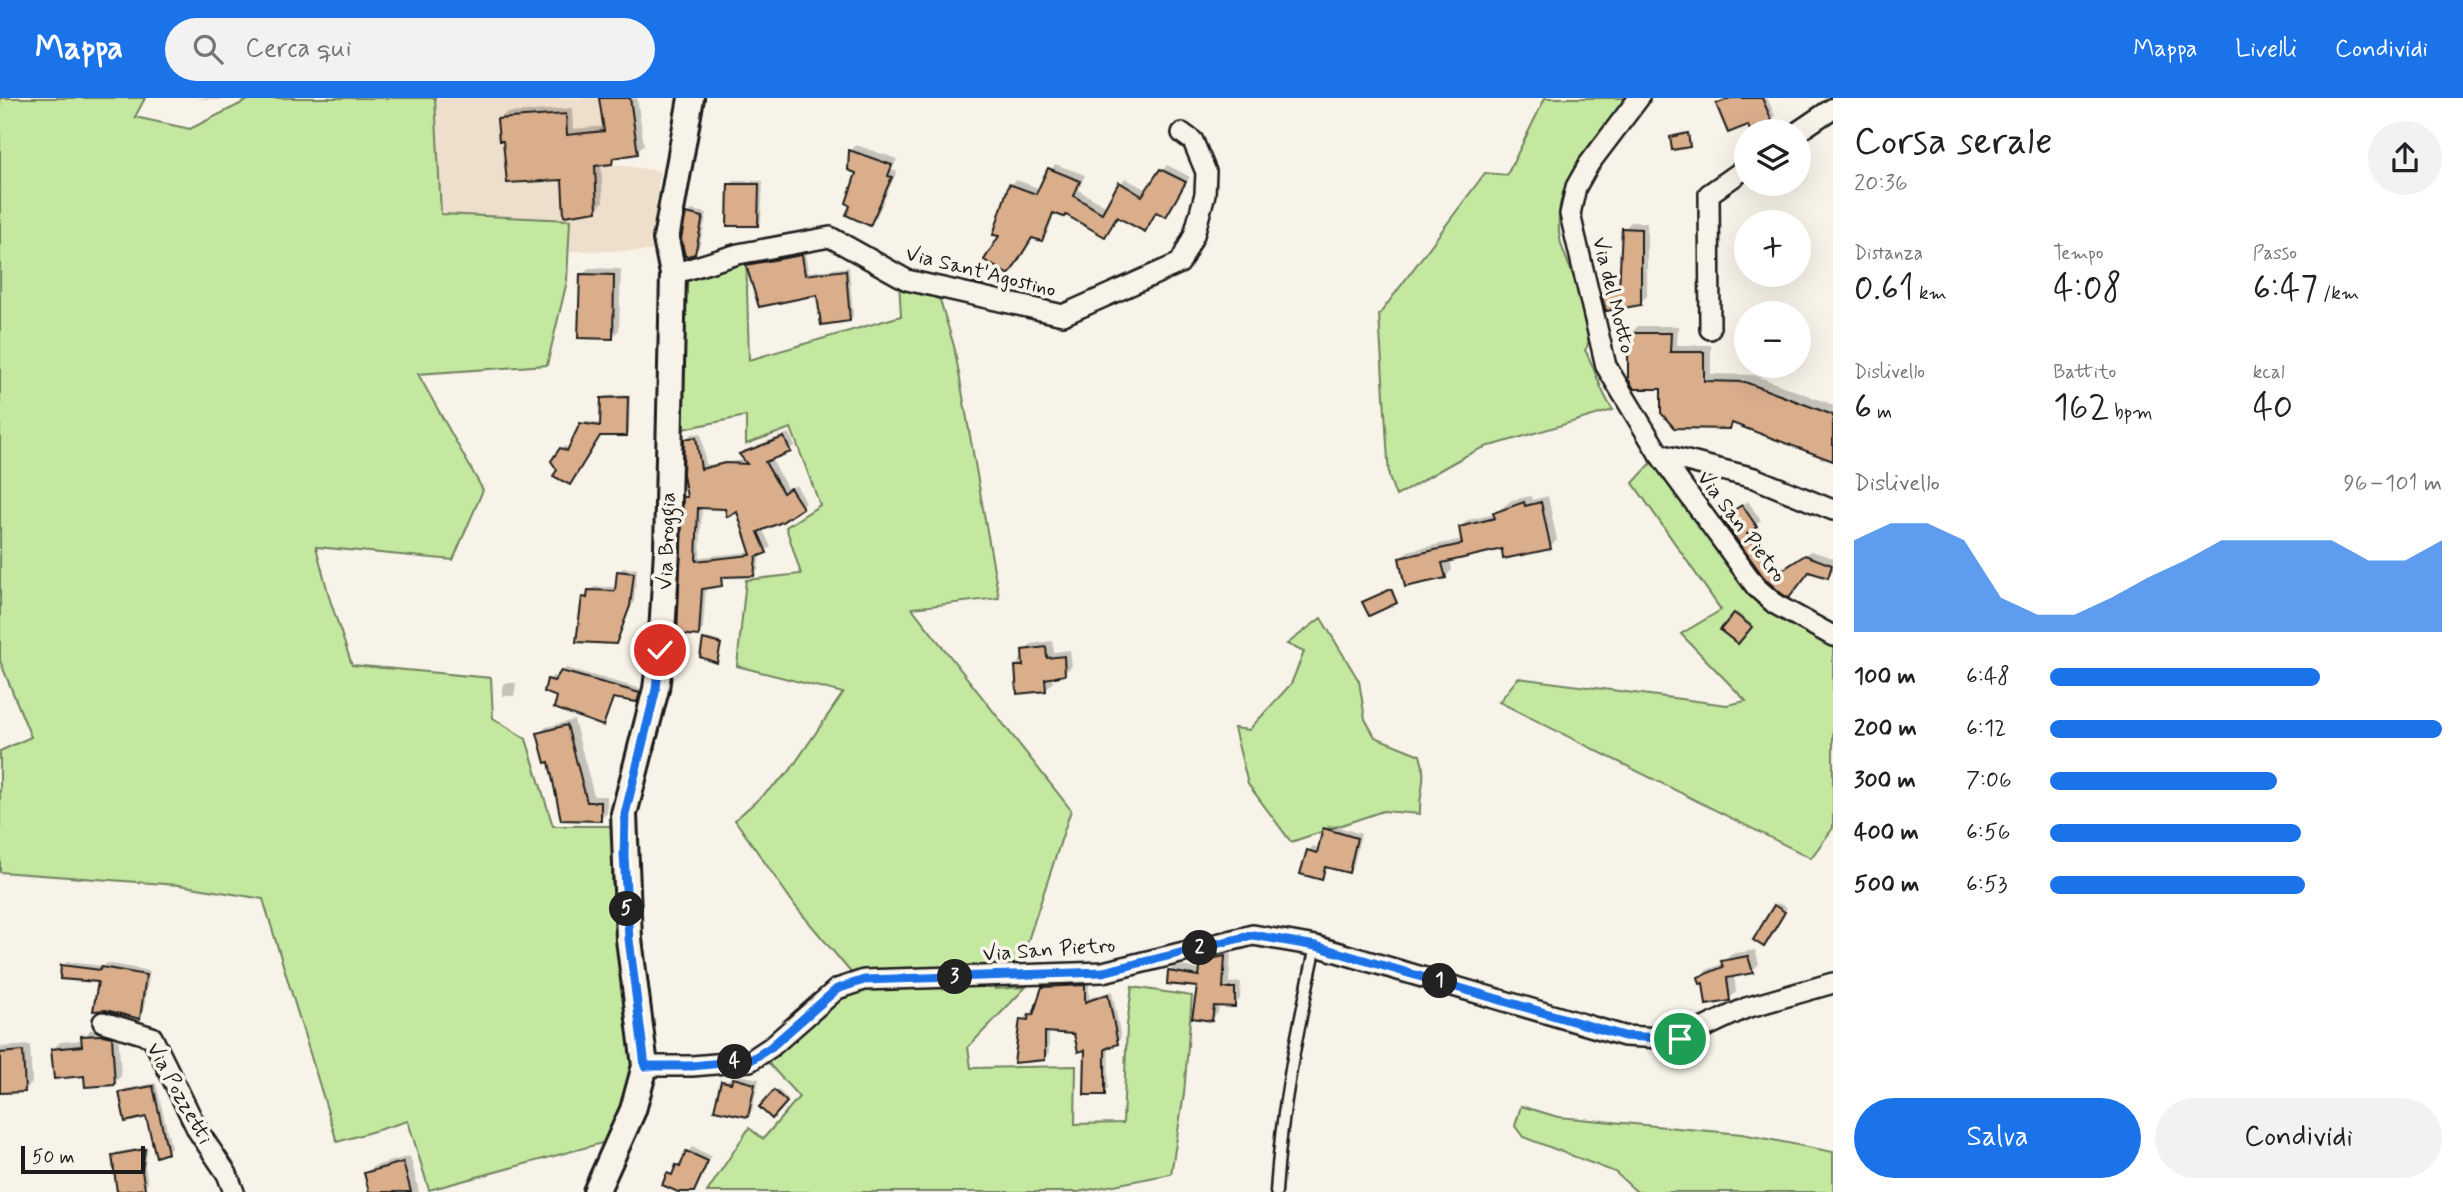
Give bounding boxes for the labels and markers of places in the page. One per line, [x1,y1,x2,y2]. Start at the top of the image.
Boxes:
pin [630,620,690,680]
pin: 5 [610,892,644,926]
pin: 2 [1182,930,1218,966]
pin: 3 [937,960,972,994]
pin: 1 [1422,964,1458,998]
pin [1650,1009,1710,1069]
pin: 4 [718,1044,752,1080]

